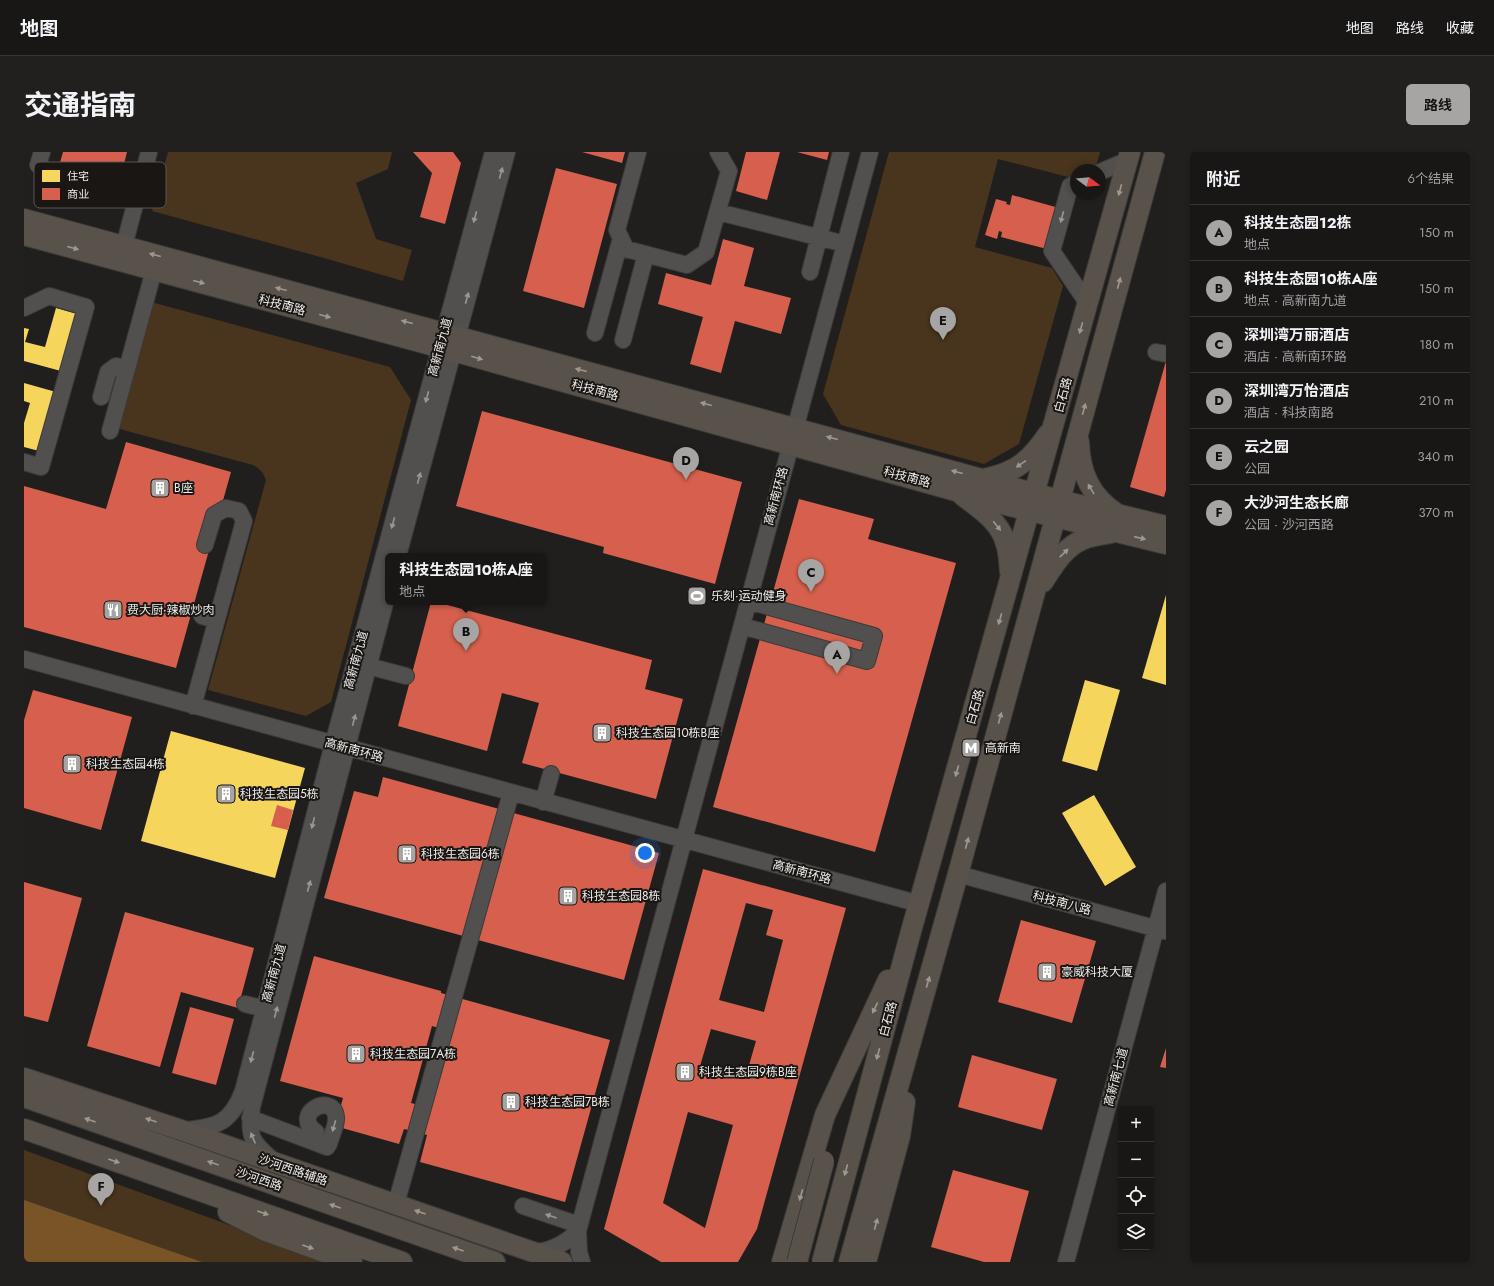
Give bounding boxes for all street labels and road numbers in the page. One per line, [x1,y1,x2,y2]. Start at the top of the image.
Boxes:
street label: 科技南路 [256,290,308,320]
street label: 高新南九道 [424,316,456,378]
street label: 科技南路 [569,375,621,405]
street label: 白石路 [1050,375,1076,415]
street label: 科技南路 [881,462,933,492]
street label: 高新南环路 [760,465,792,527]
street label: 高新南九道 [340,629,372,691]
street label: 白石路 [961,687,989,727]
street label: 高新南环路 [323,734,385,766]
street label: 高新南环路 [771,856,833,888]
street label: 科技南八路 [1031,887,1093,919]
street label: 高新南九道 [258,942,290,1004]
street label: 白石路 [875,999,901,1039]
street label: 高新南七道 [1100,1046,1132,1108]
street label: 沙河西路辅路 [257,1151,329,1189]
street label: 沙河西路 [234,1164,284,1194]

